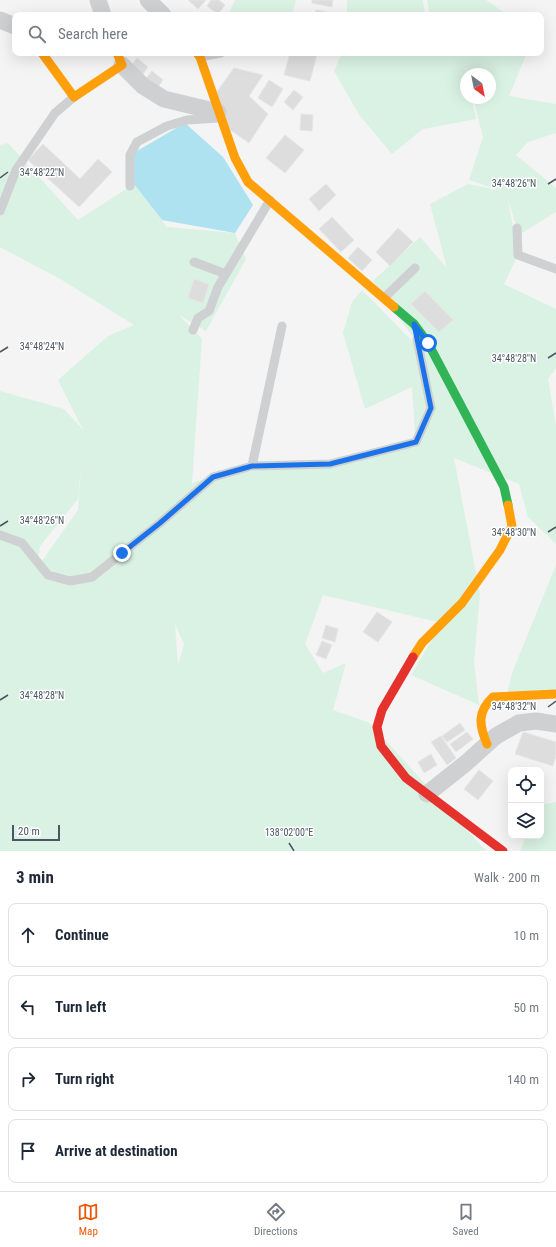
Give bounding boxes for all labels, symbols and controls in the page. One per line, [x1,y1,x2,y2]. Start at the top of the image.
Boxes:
search box [12,12,544,56]
icon: search [26,23,48,45]
text: Search here [58,25,128,43]
north arrow [460,68,496,104]
text: 34°48'22"N [20,167,64,178]
text: 34°48'26"N [492,178,536,189]
route start [419,334,437,352]
text: 34°48'24"N [20,341,64,352]
text: 34°48'28"N [492,353,536,364]
text: 34°48'26"N [20,515,64,526]
text: 34°48'30"N [492,527,536,538]
route end [113,544,131,562]
text: 34°48'28"N [20,690,64,701]
text: 34°48'32"N [492,701,536,712]
map controls [508,767,544,839]
button: locate [508,767,544,803]
button: layers [508,803,544,839]
scale bar [12,823,60,842]
text: 20 m [18,825,40,838]
text: 138°02'00"E [265,827,313,838]
text: 3 min [16,867,54,887]
text: Walk · 200 m [474,870,540,885]
icon: ahead [17,924,39,946]
text: Continue [55,926,109,944]
text: 10 m [513,928,539,943]
icon: left [17,996,39,1018]
text: Turn left [55,998,106,1016]
text: 50 m [513,1000,539,1015]
icon: right [17,1068,39,1090]
text: Turn right [55,1070,114,1088]
text: 140 m [507,1072,539,1087]
icon: arrive [17,1140,39,1162]
text: Arrive at destination [55,1142,178,1160]
tab: Map [77,1201,99,1238]
tab: Directions [254,1201,298,1238]
tab: Saved [453,1201,479,1238]

